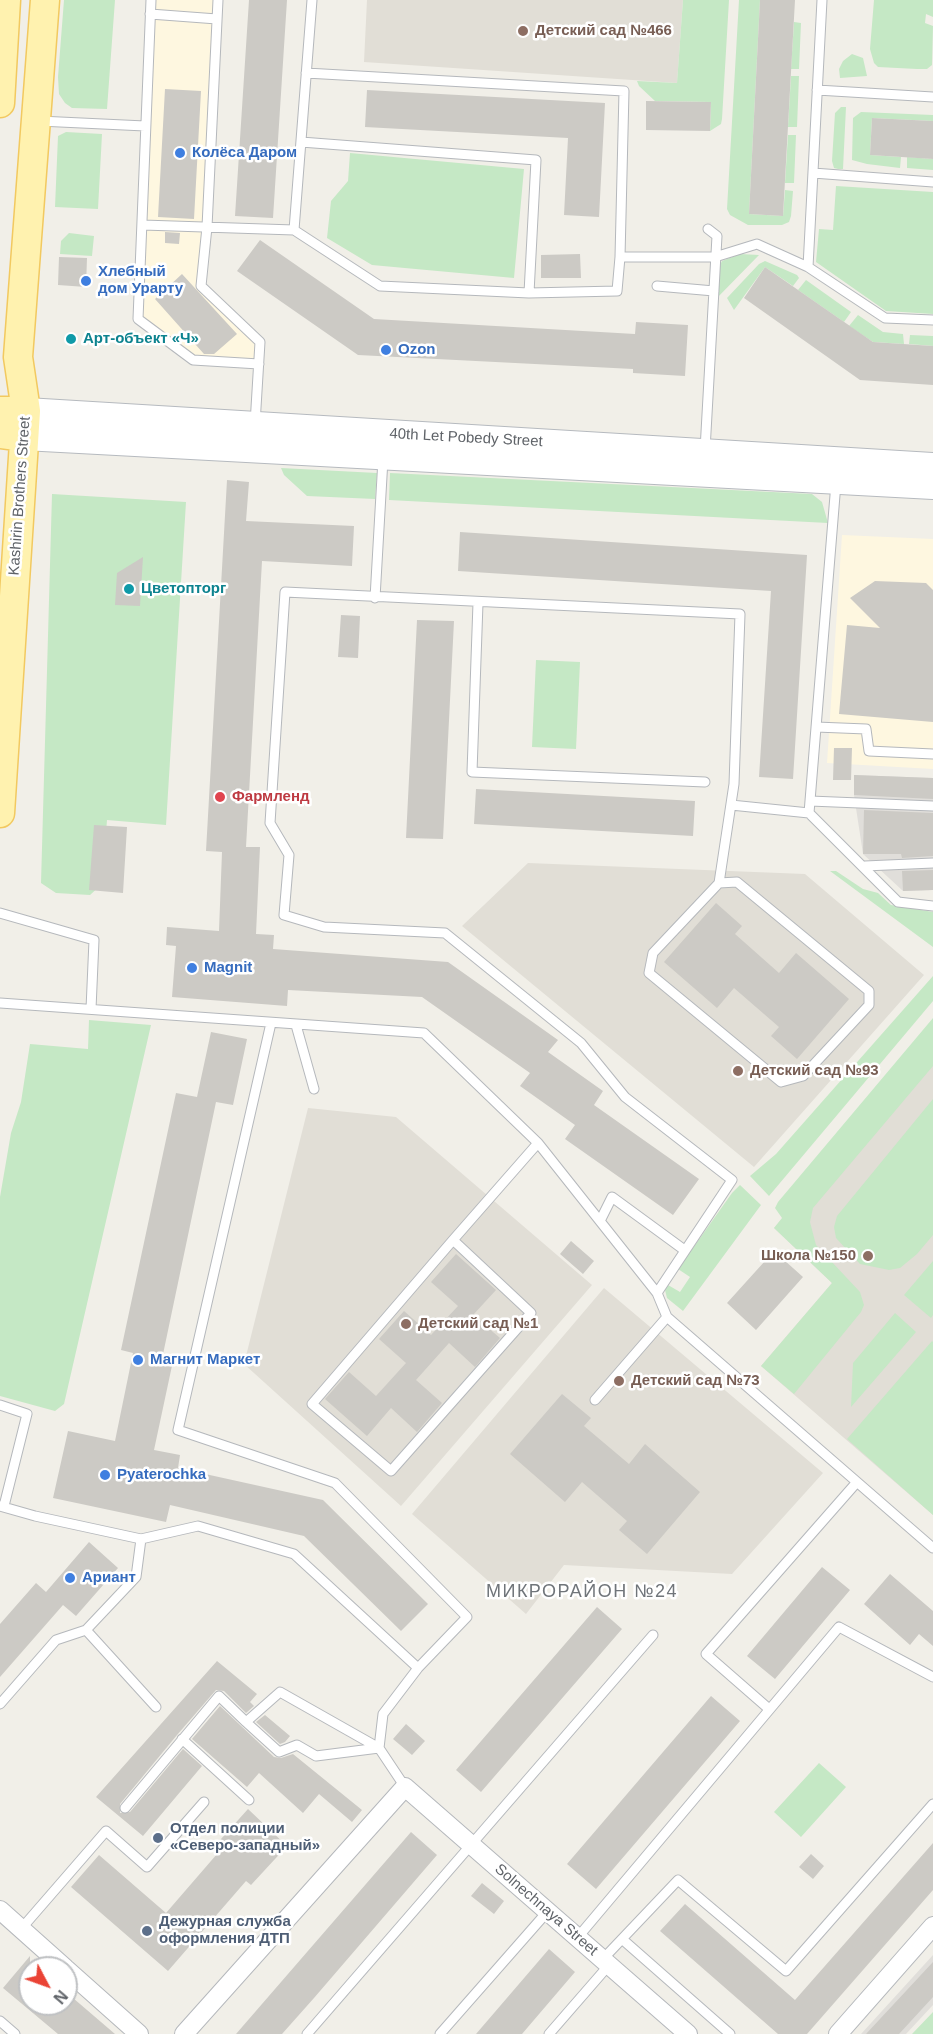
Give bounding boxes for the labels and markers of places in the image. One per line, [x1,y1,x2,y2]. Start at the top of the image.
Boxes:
place label: Детский сад №466 [535,22,672,40]
marker: Детский сад №466 [516,24,530,38]
place label: Колёса Даром [192,144,297,162]
marker: Колёса Даром [173,146,187,160]
place label: Хлебный дом Урарту [98,263,183,298]
marker: Хлебный дом Урарту [79,274,93,288]
place label: Арт-объект «Ч» [83,330,199,348]
marker: Арт-объект «Ч» [64,332,78,346]
place label: Ozon [398,341,435,359]
marker: Ozon [379,343,393,357]
place label: Цветопторг [141,580,226,598]
marker: Цветопторг [122,582,136,596]
place label: Фармленд [232,788,309,806]
marker: Фармленд [213,790,227,804]
place label: Magnit [204,959,252,977]
marker: Magnit [185,961,199,975]
place label: Детский сад №93 [750,1062,879,1080]
marker: Детский сад №93 [731,1064,745,1078]
place label: Школа №150 [761,1247,856,1265]
marker: Школа №150 [861,1249,875,1263]
place label: Детский сад №1 [418,1315,538,1333]
marker: Детский сад №1 [399,1317,413,1331]
place label: Магнит Маркет [150,1351,260,1369]
marker: Магнит Маркет [131,1353,145,1367]
place label: Детский сад №73 [631,1372,760,1390]
marker: Детский сад №73 [612,1374,626,1388]
place label: Pyaterochka [117,1466,206,1484]
marker: Pyaterochka [98,1468,112,1482]
place label: Ариант [82,1569,136,1587]
marker: Ариант [63,1571,77,1585]
place label: Отдел полиции «Северо-западный» [170,1820,320,1855]
marker: Отдел полиции «Северо-западный» [151,1831,165,1845]
place label: Дежурная служба оформления ДТП [159,1913,291,1948]
marker: Дежурная служба оформления ДТП [140,1924,154,1938]

